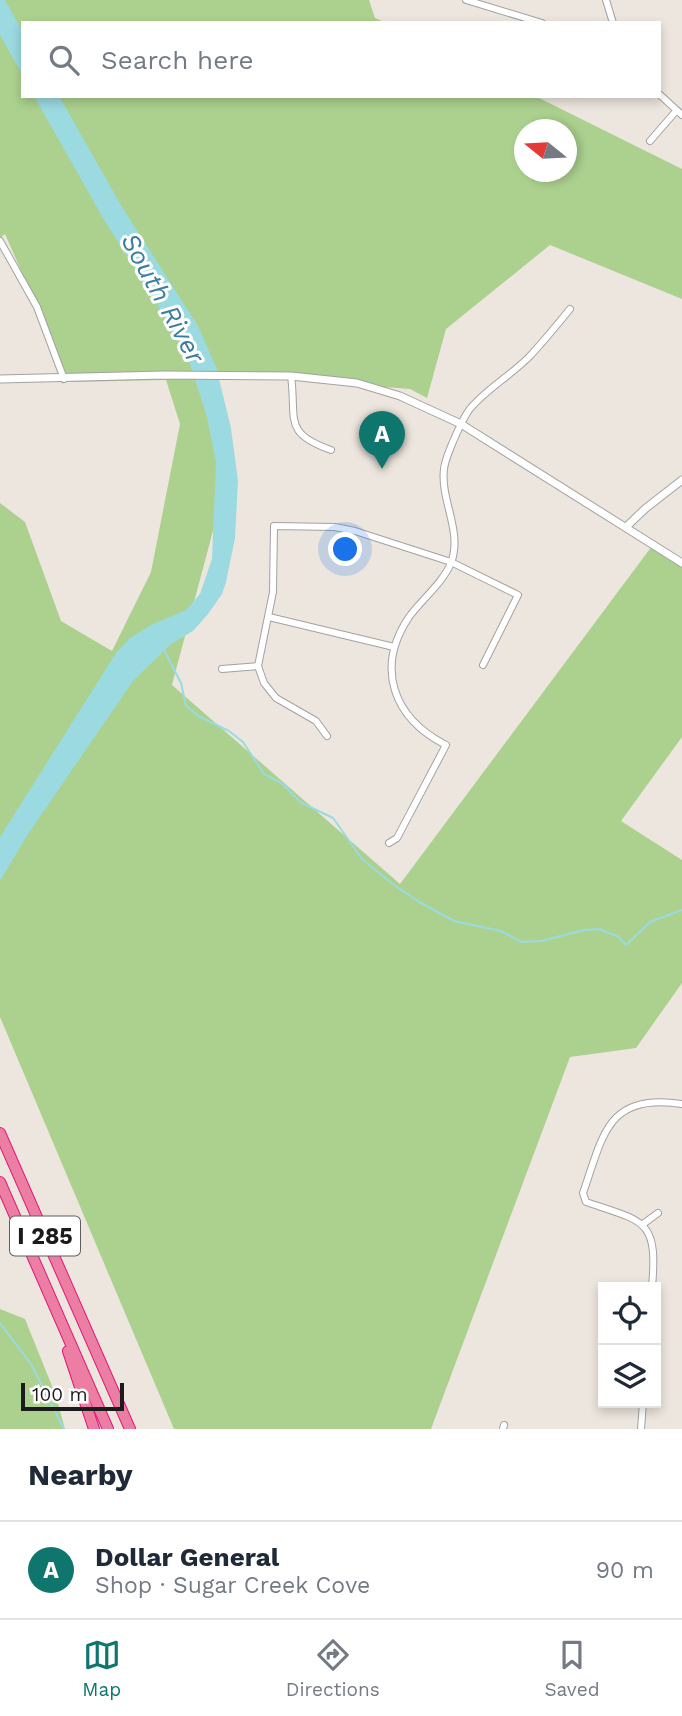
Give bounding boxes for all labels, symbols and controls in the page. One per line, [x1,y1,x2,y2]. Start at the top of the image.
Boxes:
search box [21,21,661,98]
icon: search [45,41,83,79]
text: Search here [101,45,253,75]
north arrow [514,119,577,182]
water label: South River [115,228,211,369]
pin: A [359,411,405,469]
your location [328,532,362,566]
road number: I 285 [10,1217,80,1256]
map controls [598,1282,661,1408]
button: locate [598,1282,661,1345]
button: layers [598,1345,661,1408]
scale bar [21,1380,124,1412]
text: 100 m [32,1383,88,1406]
text: Nearby [28,1457,133,1492]
text: Dollar General [95,1542,279,1572]
text: A [43,1557,59,1584]
text: 90 m [596,1557,654,1584]
text: Shop · Sugar Creek Cove [95,1572,370,1599]
tab: Map [82,1636,121,1701]
tab: Directions [286,1636,380,1701]
tab: Saved [544,1636,600,1701]

